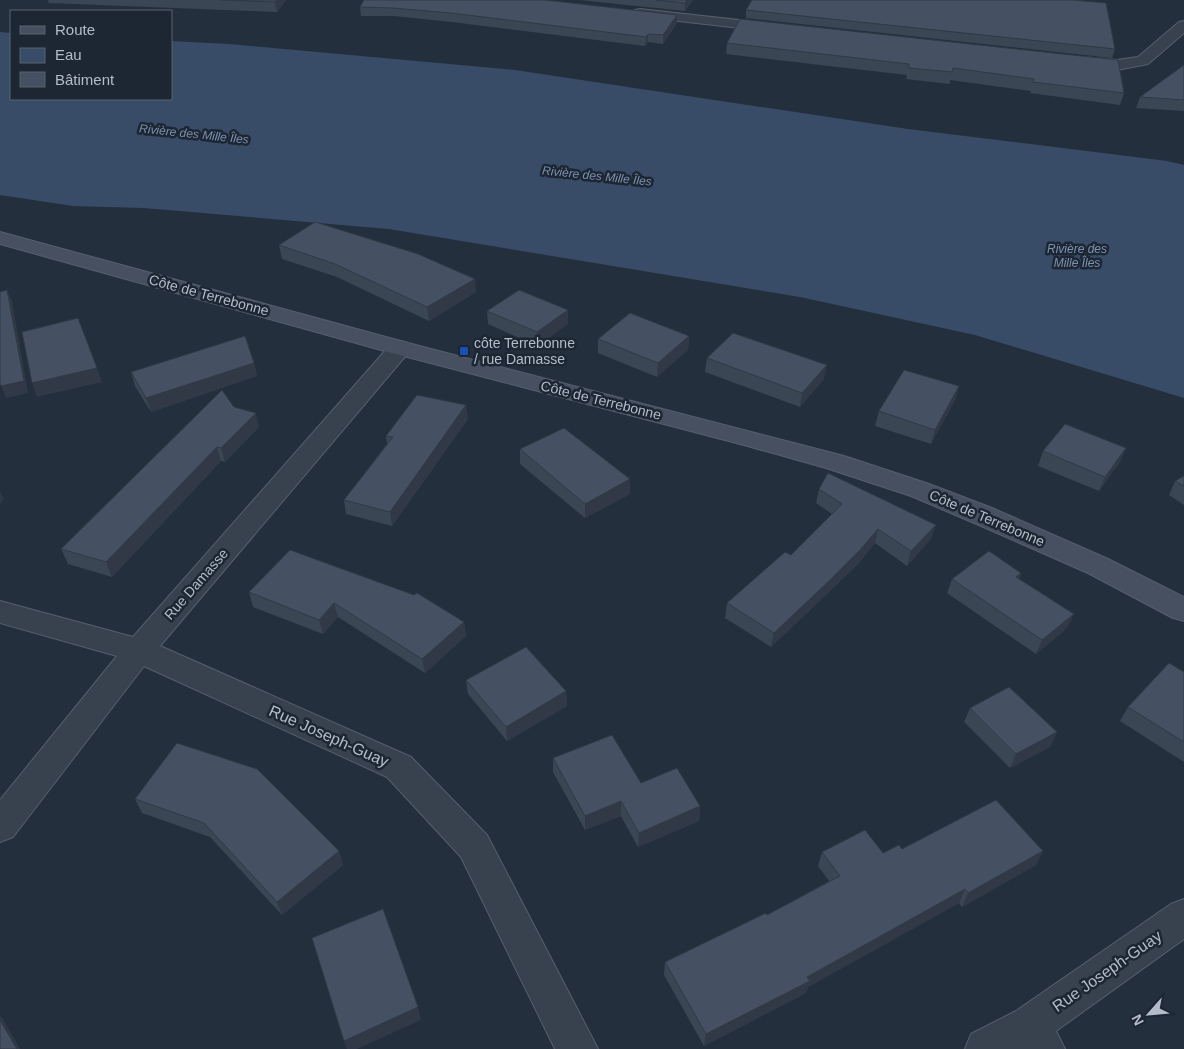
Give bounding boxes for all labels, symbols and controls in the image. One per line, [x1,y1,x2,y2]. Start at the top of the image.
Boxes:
legend [10,10,172,100]
text: Route [55,21,95,38]
text: Eau [55,46,82,63]
text: Bâtiment [55,71,115,88]
water label: Rivière des Mille Îles [139,120,250,147]
water label: Rivière des Mille Îles [542,162,653,189]
water label: Rivière des Mille Îles [1047,242,1107,270]
street label: Côte de Terrebonne [147,271,271,319]
place label: côte Terrebonne / rue Damasse [474,335,575,367]
marker: côte Terrebonne / rue Damasse [458,345,470,357]
street label: Côte de Terrebonne [539,377,663,423]
street label: Côte de Terrebonne [927,487,1047,550]
street label: Rue Damasse [161,545,231,623]
street label: Rue Joseph-Guay [267,702,391,770]
street label: Rue Joseph-Guay [1049,927,1165,1015]
north arrow [1124,989,1174,1039]
text: N [1128,1012,1147,1028]

